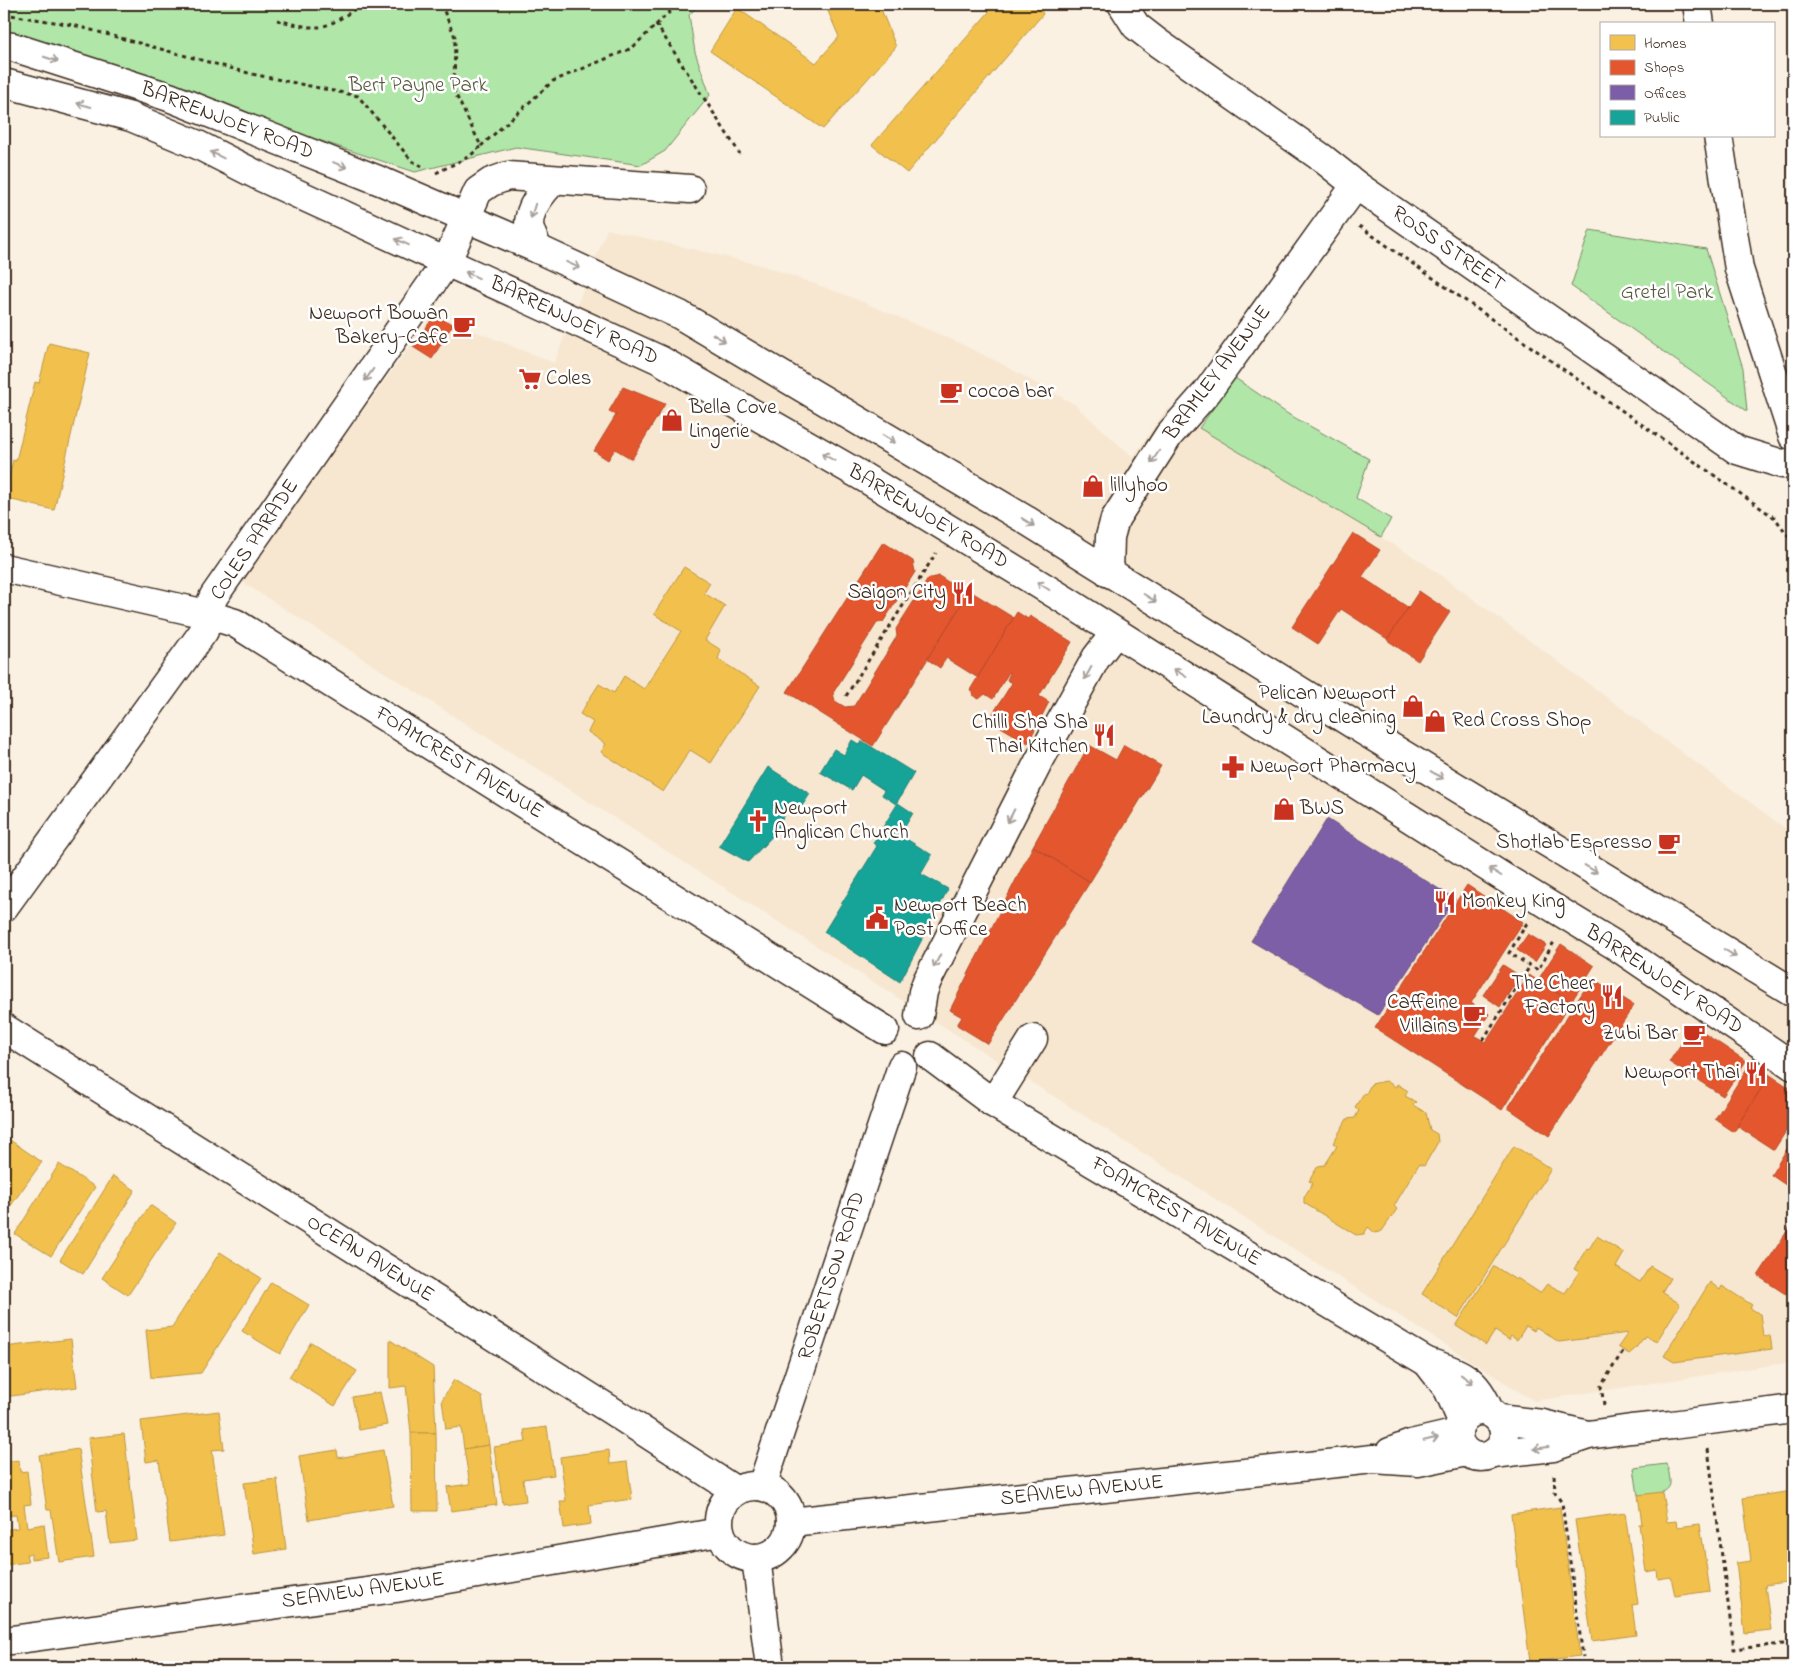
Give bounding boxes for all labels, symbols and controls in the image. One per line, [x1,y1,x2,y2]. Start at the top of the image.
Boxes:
legend [1600,22,1774,138]
text: Homes [1644,33,1687,55]
one-way arrow [42,55,58,64]
text: Shops [1644,57,1684,79]
park label: Bert Payne Park [347,71,488,103]
street label: BARRENJOEY ROAD [135,74,318,168]
text: Offices [1644,83,1686,105]
one-way arrow [77,99,93,109]
text: Public [1644,107,1680,129]
one-way arrow [210,150,225,160]
one-way arrow [332,161,347,170]
street label: ROSS STREET [1385,199,1511,299]
one-way arrow [528,203,537,219]
one-way arrow [395,236,410,246]
one-way arrow [566,261,581,271]
street label: BARRENJOEY ROAD [484,268,663,373]
one-way arrow [465,270,480,279]
park label: Gretel Park [1621,278,1714,308]
place label: Newport Bowan Bakery-Cafe [309,299,449,355]
street label: BRAMLEY AVENUE [1157,299,1279,448]
cafe icon: Newport Bowan Bakery-Cafe [451,313,477,339]
one-way arrow [711,333,725,343]
place label: Coles [546,364,591,394]
supermarket icon: Coles [517,366,543,392]
one-way arrow [364,368,374,382]
place label: cocoa bar [968,377,1055,407]
cafe icon: cocoa bar [938,379,964,405]
place label: Bella Cove Lingerie [688,393,777,449]
shop icon: Bella Cove Lingerie [659,407,685,433]
one-way arrow [881,434,895,444]
one-way arrow [1149,450,1159,464]
one-way arrow [822,452,836,462]
street label: BARRENJOEY ROAD [841,457,1014,577]
place label: lillyhoo [1110,471,1168,503]
street label: COLES PARADE [203,473,307,607]
shop icon: lillyhoo [1080,473,1106,499]
one-way arrow [1021,517,1035,527]
place label: Saigon City [847,578,946,610]
restaurant icon: Saigon City [950,580,976,606]
one-way arrow [1036,581,1050,591]
one-way arrow [1143,594,1157,604]
one-way arrow [1082,665,1092,680]
one-way arrow [1173,668,1187,678]
place label: Pelican Newport Laundry & dry cleaning [1202,679,1396,735]
shop icon: Pelican Newport Laundry & dry cleaning [1400,693,1426,719]
street label: FOAMCREST AVENUE [368,698,549,827]
place label: Red Cross Shop [1452,706,1591,736]
place label: Chilli Sha Sha Thai Kitchen [972,708,1088,762]
shop icon: Red Cross Shop [1422,708,1448,734]
restaurant icon: Chilli Sha Sha Thai Kitchen [1091,722,1117,748]
place label: Newport Pharmacy [1250,752,1416,784]
pharmacy icon: Newport Pharmacy [1220,754,1246,780]
one-way arrow [1430,771,1444,781]
place label: Newport Anglican Church [774,794,909,850]
place label: BWS [1299,794,1344,824]
shop icon: BWS [1271,796,1297,822]
church icon: Newport Anglican Church [745,808,771,834]
one-way arrow [1006,808,1015,823]
place label: Shotlab Espresso [1496,828,1652,858]
cafe icon: Shotlab Espresso [1656,830,1682,856]
one-way arrow [1584,864,1598,874]
one-way arrow [1489,866,1503,876]
place label: Monkey King [1462,887,1565,919]
restaurant icon: Monkey King [1432,889,1458,915]
place label: Newport Beach Post Office [894,891,1027,945]
public building icon: Newport Beach Post Office [864,905,890,931]
street label: BARRENJOEY ROAD [1578,917,1749,1042]
one-way arrow [1723,948,1737,959]
one-way arrow [932,953,941,968]
place label: The Cheer Factory [1512,969,1595,1025]
restaurant icon: The Cheer Factory [1599,983,1625,1009]
place label: Caffeine Villains [1387,988,1459,1042]
cafe icon: Caffeine Villains [1461,1002,1487,1028]
place label: Zubi Bar [1602,1019,1678,1049]
cafe icon: Zubi Bar [1681,1021,1707,1047]
place label: Newport Thai [1624,1058,1740,1088]
restaurant icon: Newport Thai [1743,1060,1769,1086]
street label: FOAMCREST AVENUE [1084,1149,1267,1275]
street label: ROBERTSON ROAD [791,1188,873,1364]
street label: OCEAN AVENUE [300,1208,440,1310]
one-way arrow [1459,1373,1473,1384]
one-way arrow [1423,1434,1439,1443]
one-way arrow [1534,1443,1550,1453]
street label: SEAVIEW AVENUE [999,1468,1165,1514]
street label: SEAVIEW AVENUE [280,1565,446,1617]

